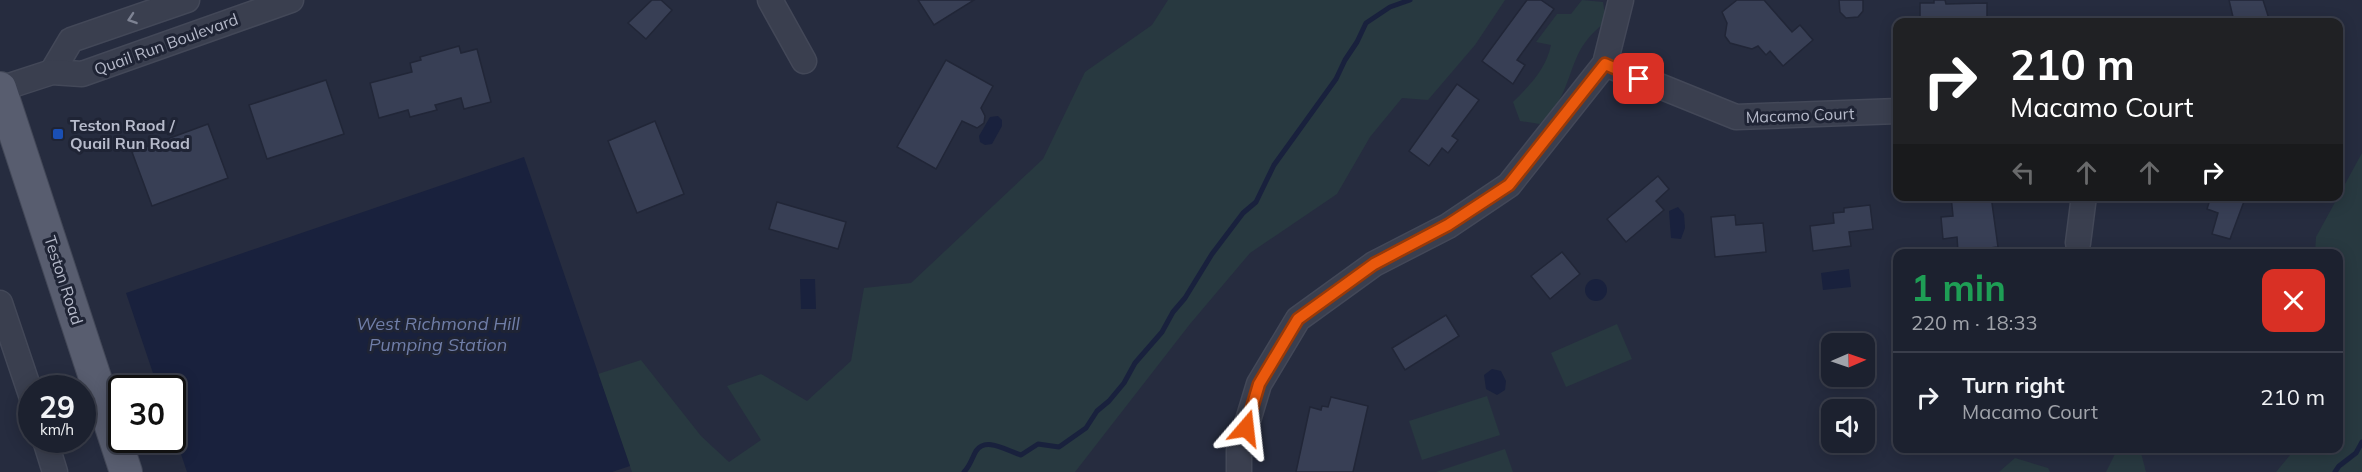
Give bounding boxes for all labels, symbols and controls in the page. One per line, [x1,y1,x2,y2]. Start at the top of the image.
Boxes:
street label: Quail Run Boulevard [91,9,241,79]
one-way arrow [127,12,138,24]
text: 210 m [2010,38,2135,91]
icon: right [1911,42,1989,120]
pin [1613,53,1664,104]
icon: arrive [1622,62,1655,95]
text: Macamo Court [2010,90,2193,124]
street label: Macamo Court [1745,103,1855,127]
place label: Teston Raod / Quail Run Road [70,115,190,153]
marker: Teston Raod / Quail Run Road [51,127,65,141]
icon: left [2007,156,2040,189]
icon: ahead [2070,156,2103,189]
icon: ahead [2133,156,2166,189]
icon: right [2196,156,2229,189]
street label: Teston Road [40,233,88,327]
text: 1 min [1911,265,2006,310]
button: close [2262,269,2325,332]
text: 220 m · 18:33 [1911,310,2037,335]
water label: West Richmond Hill Pumping Station [356,312,520,356]
north arrow [1821,333,1875,387]
map controls [1821,333,1875,453]
text: Turn right [1962,371,2065,399]
speed limit sign: 30 [108,375,186,453]
icon: right [1911,381,1944,414]
text: 210 m [2260,383,2325,411]
text: 29 [39,388,75,426]
position arrow [1214,396,1278,460]
button: sound [1821,399,1875,453]
text: Macamo Court [1962,399,2098,424]
text: km/h [40,420,74,439]

